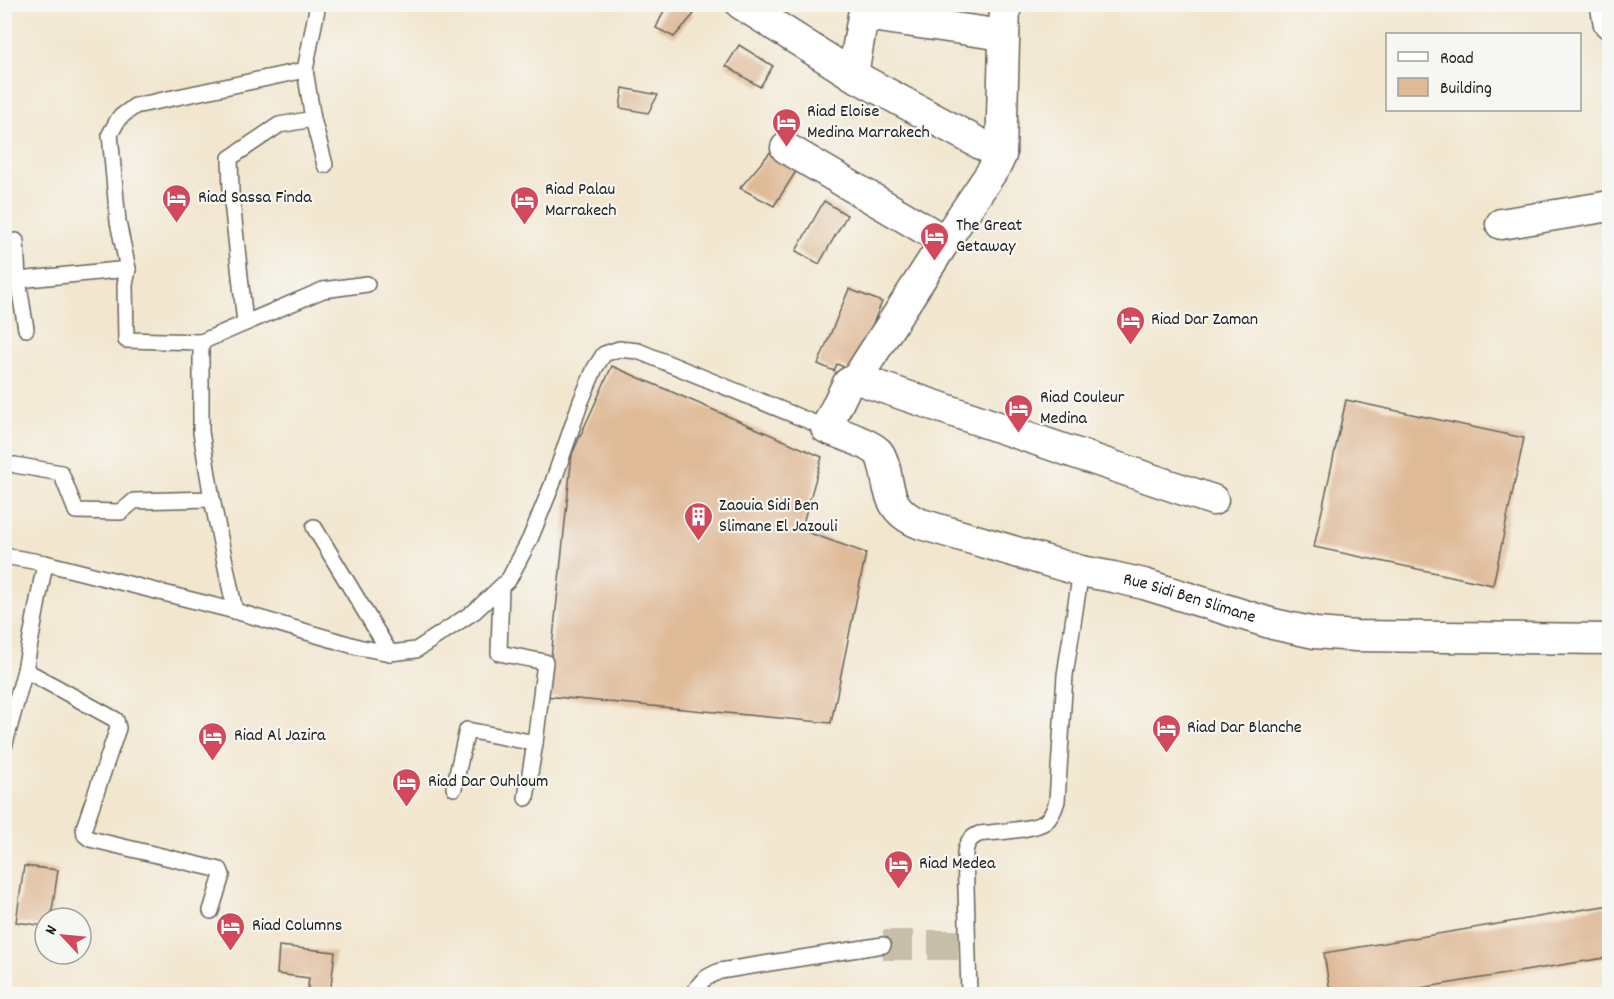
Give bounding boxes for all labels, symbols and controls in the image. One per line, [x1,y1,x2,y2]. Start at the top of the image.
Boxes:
legend [1386,33,1581,111]
text: Road [1440,47,1474,72]
text: Building [1440,77,1492,102]
place label: Riad Eloise Medina Marrakech [807,100,930,146]
hotel icon: Riad Eloise Medina Marrakech [770,106,802,148]
place label: Riad Palau Marrakech [545,178,617,224]
hotel icon: Riad Sassa Finda [161,182,193,224]
hotel icon: Riad Palau Marrakech [508,184,540,226]
place label: Riad Sassa Finda [198,186,312,211]
place label: The Great Getaway [956,214,1023,260]
hotel icon: The Great Getaway [919,220,951,262]
hotel icon: Riad Dar Zaman [1114,304,1146,346]
place label: Riad Dar Zaman [1151,308,1258,333]
place label: Riad Couleur Medina [1040,386,1125,432]
hotel icon: Riad Couleur Medina [1003,392,1035,434]
place label: Zaouia Sidi Ben Slimane El Jazouli [719,494,837,540]
building icon: Zaouia Sidi Ben Slimane El Jazouli [682,500,714,542]
street label: Rue Sidi Ben Slimane [1121,567,1259,630]
hotel icon: Riad Dar Blanche [1150,712,1182,754]
place label: Riad Dar Blanche [1187,716,1302,741]
hotel icon: Riad Al Jazira [197,720,229,762]
place label: Riad Al Jazira [234,724,326,749]
hotel icon: Riad Dar Ouhloum [391,766,423,808]
place label: Riad Dar Ouhloum [428,770,548,795]
hotel icon: Riad Medea [882,848,914,890]
place label: Riad Medea [919,852,996,877]
north arrow [33,906,93,966]
hotel icon: Riad Columns [215,910,247,952]
place label: Riad Columns [252,914,342,939]
text: N [40,922,64,939]

